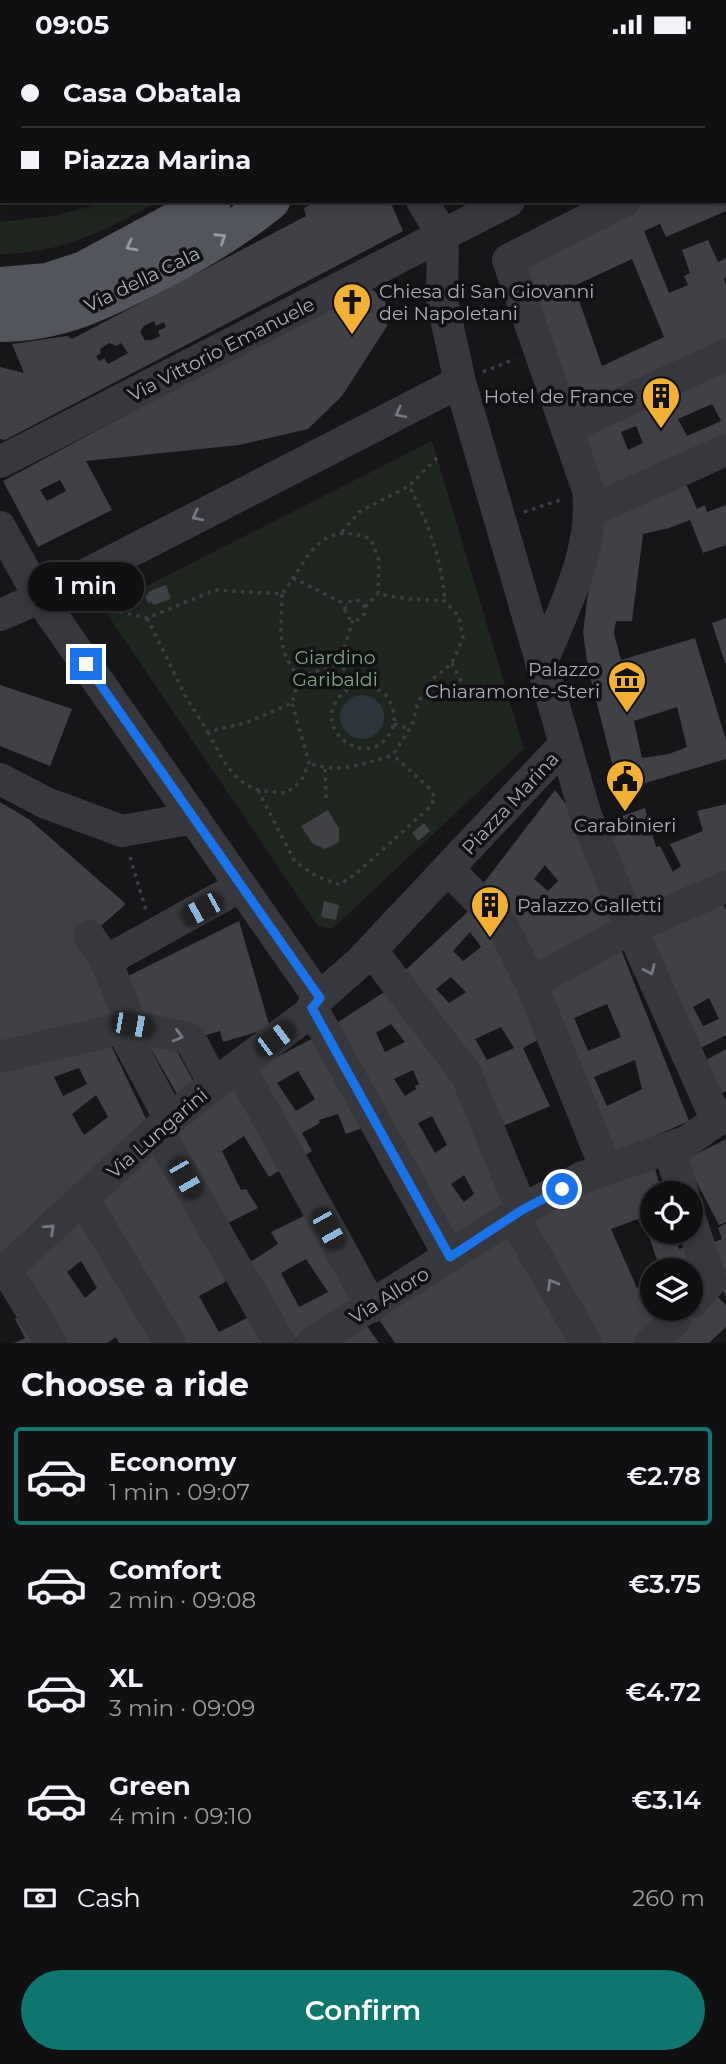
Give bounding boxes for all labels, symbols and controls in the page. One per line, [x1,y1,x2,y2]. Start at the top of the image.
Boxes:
text: 09:05 [35,9,109,41]
text: Casa Obatala [63,77,241,109]
text: Piazza Marina [63,144,251,176]
one-way arrow [213,234,226,247]
one-way arrow [125,238,138,251]
street label: Via della Cala [81,242,204,317]
place label: Chiesa di San Giovanni dei Napoletani [379,280,594,325]
church icon: Chiesa di San Giovanni dei Napoletani [331,281,373,336]
street label: Via Vittorio Emanuele [124,292,318,406]
building icon: Hotel de France [640,375,682,430]
place label: Hotel de France [484,385,634,408]
one-way arrow [394,404,407,418]
one-way arrow [192,508,204,522]
callout: 1 min [28,563,144,611]
text: 1 min [55,572,117,600]
park label: Giardino Garibaldi [292,646,378,691]
route end [70,648,102,680]
place label: Palazzo Chiaramonte-Steri [425,658,600,703]
museum icon: Palazzo Chiaramonte-Steri [606,659,648,714]
street label: Piazza Marina [457,747,564,859]
public building icon: Carabinieri [604,758,646,813]
place label: Carabinieri [574,814,676,837]
building icon: Palazzo Galletti [469,884,511,939]
car [179,890,226,928]
place label: Palazzo Galletti [517,894,662,917]
one-way arrow [642,963,656,975]
car [110,1011,155,1039]
car [252,1018,299,1060]
one-way arrow [172,1028,184,1042]
street label: Via Lungarini [102,1083,212,1183]
car [166,1155,205,1201]
route start [546,1173,578,1205]
map controls [640,1181,703,1321]
button: locate [640,1181,703,1244]
car [309,1206,348,1252]
one-way arrow [42,1224,55,1237]
button: layers [640,1258,703,1321]
street label: Via Alloro [345,1262,433,1329]
one-way arrow [547,1278,560,1291]
text: Choose a ride [21,1365,249,1404]
icon: car [25,1445,88,1508]
text: Economy [109,1446,236,1478]
text: €2.78 [627,1460,701,1492]
text: 1 min · 09:07 [109,1478,250,1506]
icon: car [25,1553,88,1616]
text: Comfort [109,1554,221,1586]
text: €3.75 [628,1568,701,1600]
text: 2 min · 09:08 [109,1586,256,1614]
icon: car [25,1661,88,1724]
text: XL [109,1662,143,1694]
text: €4.72 [626,1676,701,1708]
text: 3 min · 09:09 [109,1694,255,1722]
icon: car [25,1769,88,1832]
text: Green [109,1770,191,1802]
text: €3.14 [631,1784,701,1816]
text: 4 min · 09:10 [109,1802,252,1830]
icon: cash [21,1879,59,1917]
text: Cash [77,1882,141,1914]
text: 260 m [632,1884,705,1912]
button: Confirm [21,1970,705,2050]

